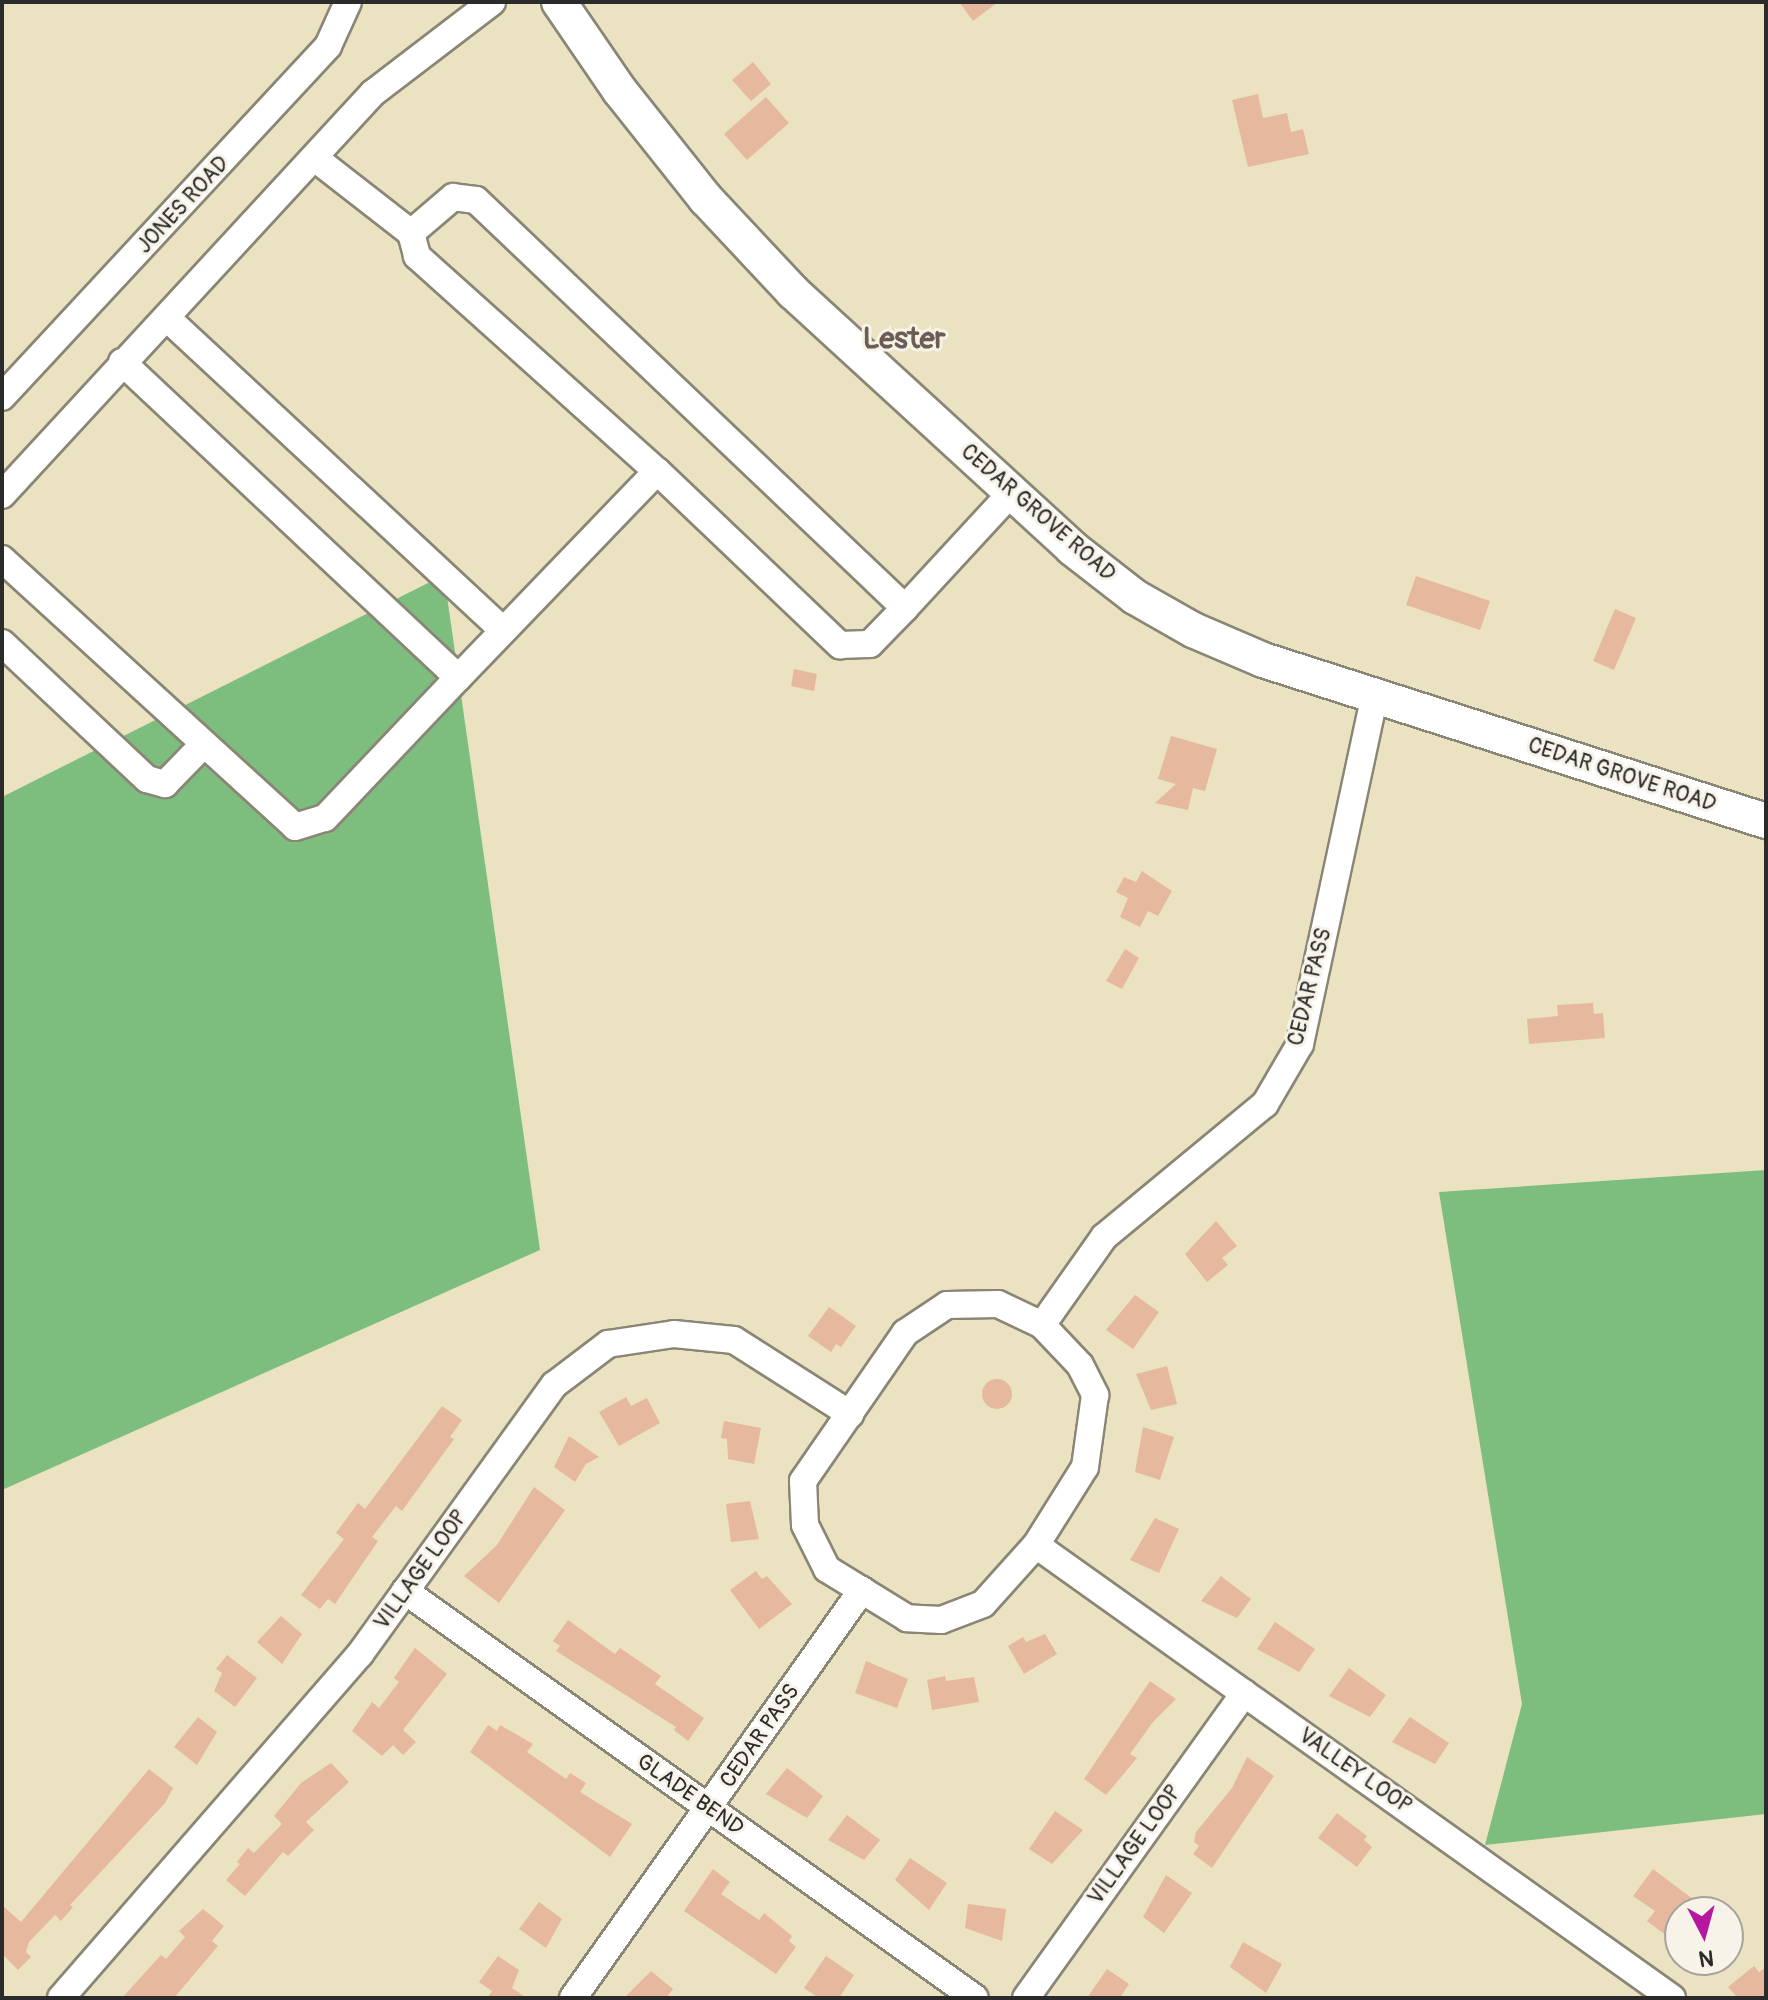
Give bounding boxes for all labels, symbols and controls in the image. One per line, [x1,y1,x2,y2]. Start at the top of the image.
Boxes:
street label: JONES ROAD [131,151,235,259]
district label: Lester [863,321,945,357]
street label: CEDAR GROVE ROAD [955,439,1121,587]
street label: CEDAR GROVE ROAD [1525,732,1719,818]
street label: CEDAR PASS [1283,925,1337,1049]
street label: VILLAGE LOOP [369,1505,473,1635]
street label: CEDAR PASS [715,1679,805,1793]
street label: VALLEY LOOP [1293,1722,1417,1820]
street label: GLADE BEND [632,1749,748,1841]
street label: VILLAGE LOOP [1083,1780,1187,1910]
north arrow [1664,1896,1744,1976]
text: N [1697,1943,1715,1973]

